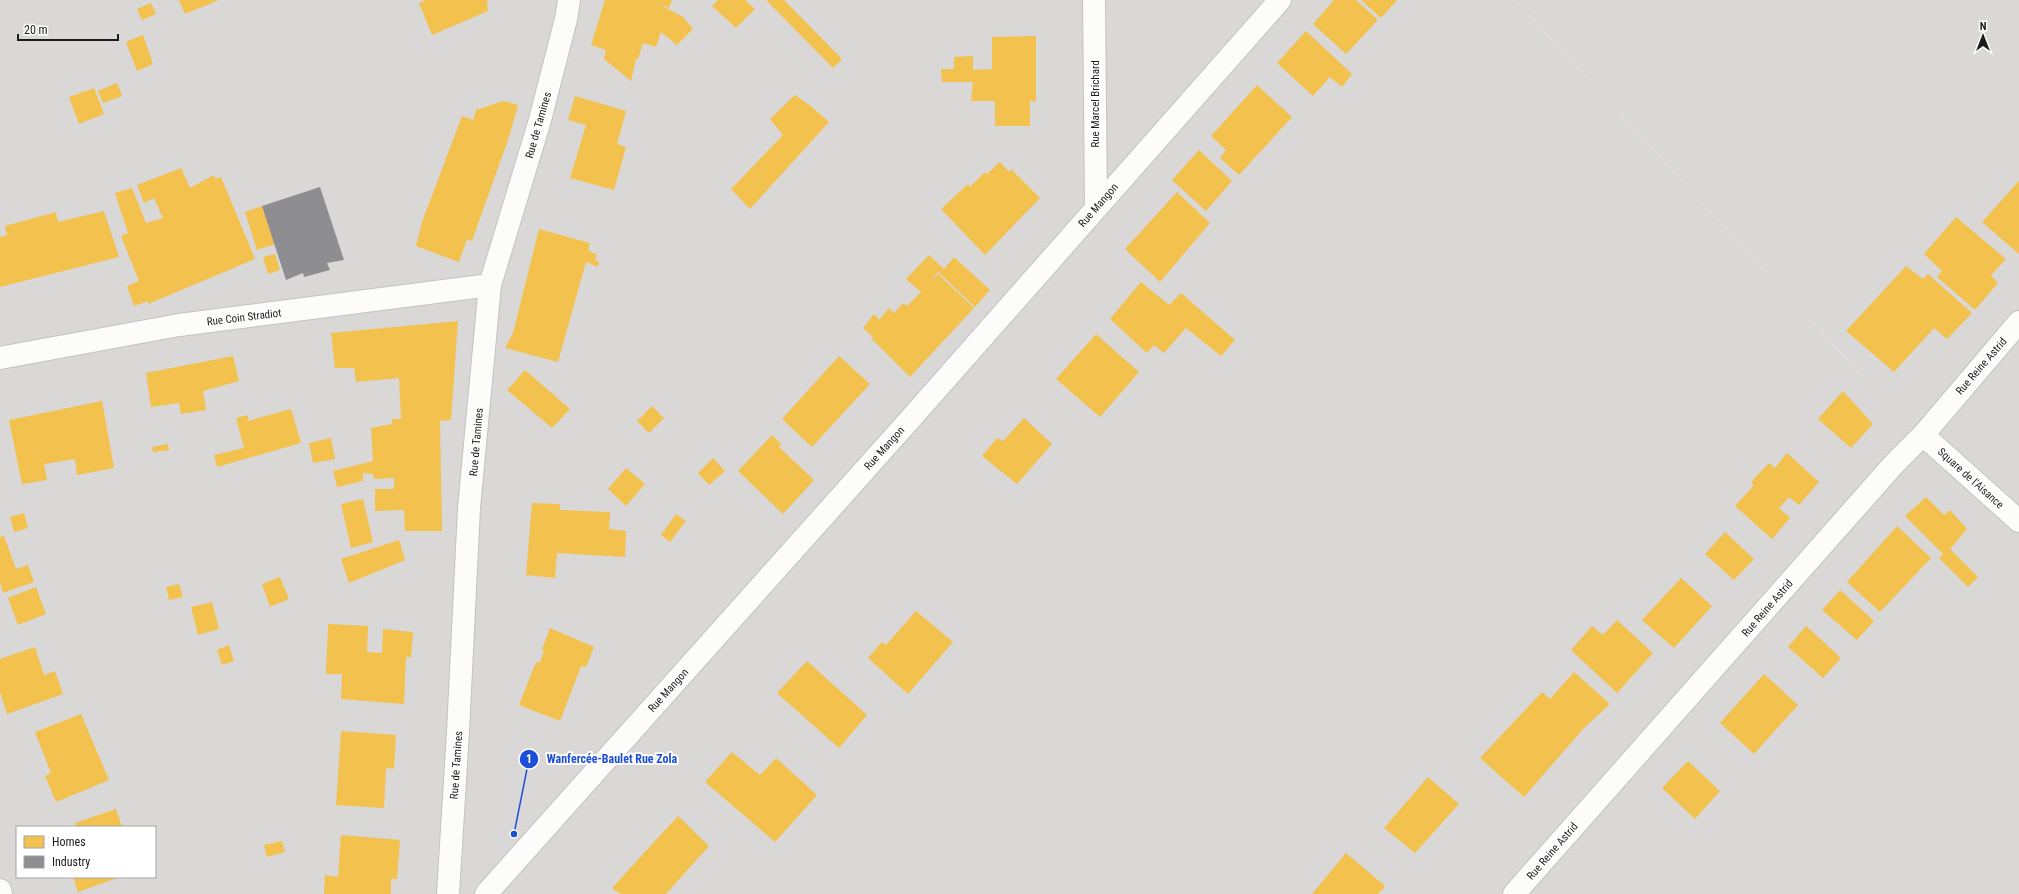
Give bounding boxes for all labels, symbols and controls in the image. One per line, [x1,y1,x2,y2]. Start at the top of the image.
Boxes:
scale bar [18,16,118,42]
north arrow [1963,16,2003,56]
text: N [1980,20,1987,33]
text: 20 m [24,23,48,37]
street label: Rue Marcel Brichard [1089,60,1102,148]
street label: Rue de Tamines [523,90,554,160]
street label: Rue Mangon [1076,181,1121,230]
street label: Rue Coin Stradiot [206,306,282,329]
street label: Rue Reine Astrid [1953,335,2010,398]
street label: Rue de Tamines [467,407,486,477]
street label: Rue Mangon [861,424,907,473]
street label: Square de l'Aisance [1935,445,2006,511]
street label: Rue Reine Astrid [1739,577,1796,640]
street label: Rue Mangon [645,666,691,715]
street label: Rue de Tamines [448,730,465,800]
callout: Wanfercée-Baulet Rue Zola [519,747,686,771]
text: 1 [526,752,532,766]
text: Wanfercée-Baulet Rue Zola [547,752,678,766]
street label: Rue Reine Astrid [1524,820,1581,883]
legend [16,826,156,878]
text: Homes [52,835,86,849]
text: Industry [52,855,90,869]

